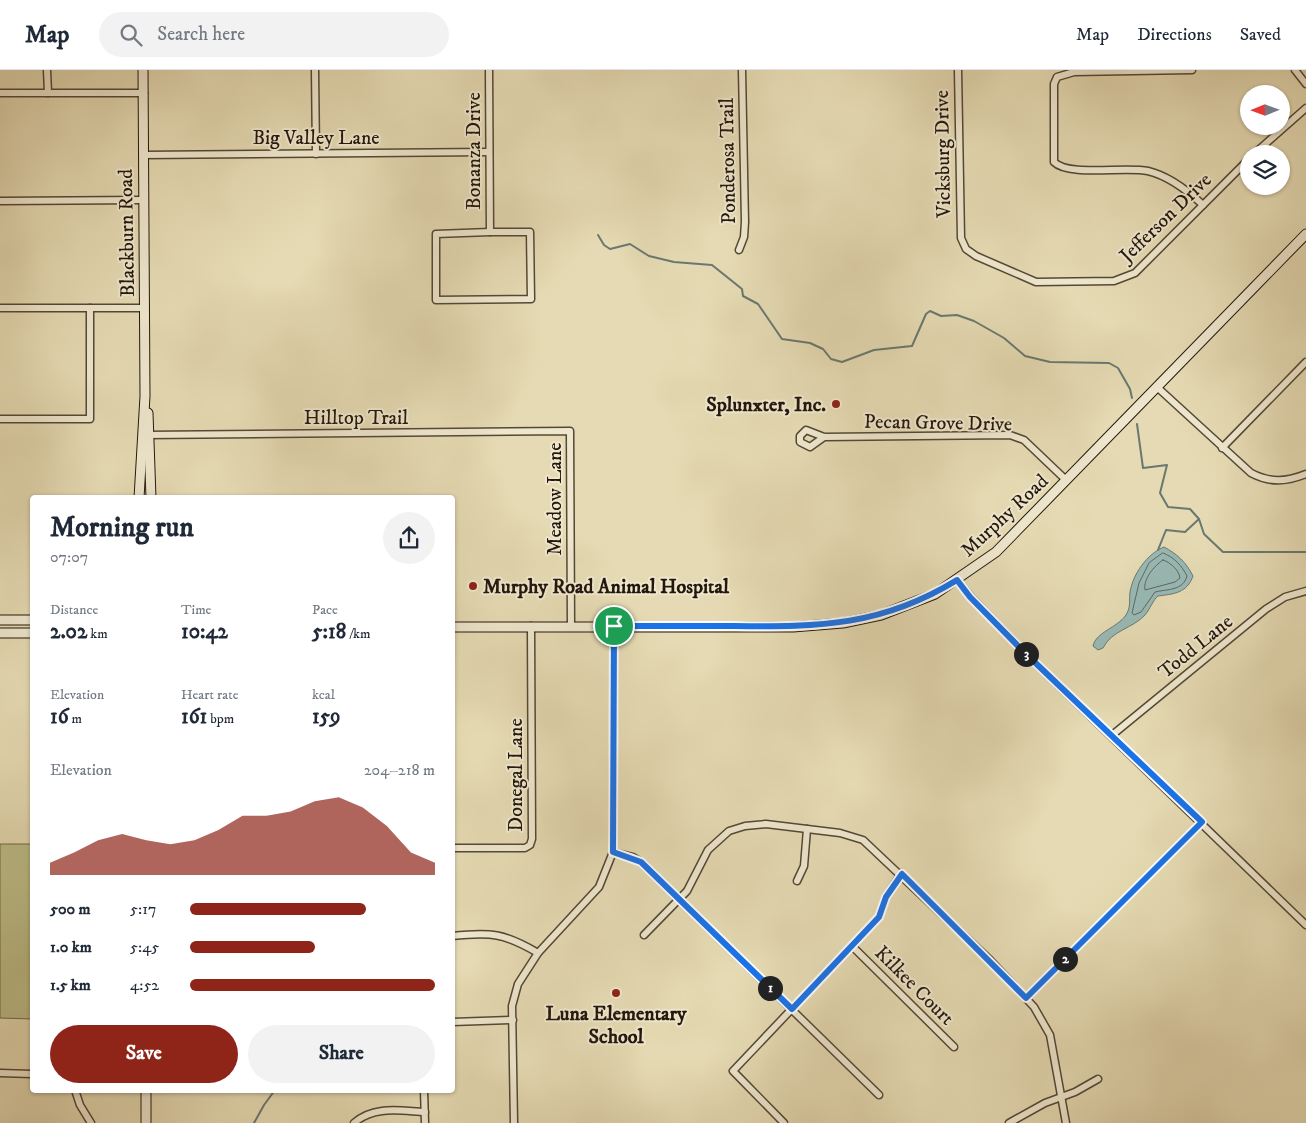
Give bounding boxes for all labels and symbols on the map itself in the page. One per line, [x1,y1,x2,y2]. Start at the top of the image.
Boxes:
north arrow [1240,85,1290,135]
street label: Vicksburg Drive [930,90,957,219]
street label: Bonanza Drive [462,92,487,210]
street label: Ponderosa Trail [715,98,742,224]
street label: Big Valley Lane [252,126,380,151]
street label: Jefferson Drive [1113,168,1217,270]
street label: Blackburn Road [114,169,141,297]
place label: Splunxter, Inc. [706,393,826,418]
marker: Splunxter, Inc. [830,398,842,410]
street label: Hilltop Trail [304,406,408,431]
street label: Pecan Grove Drive [864,410,1012,437]
street label: Meadow Lane [543,442,568,556]
street label: Murphy Road [956,469,1054,563]
place label: Murphy Road Animal Hospital [483,575,730,600]
marker: Murphy Road Animal Hospital [467,580,479,592]
pin [593,605,635,647]
street label: Todd Lane [1154,610,1238,685]
pin: 3 [1014,642,1038,666]
street label: Donegal Lane [504,718,529,832]
street label: Kilkee Court [869,941,959,1031]
pin: 2 [1052,946,1078,972]
pin: 1 [758,976,782,1000]
marker: Luna Elementary School [610,987,622,999]
place label: Luna Elementary School [545,1002,687,1050]

